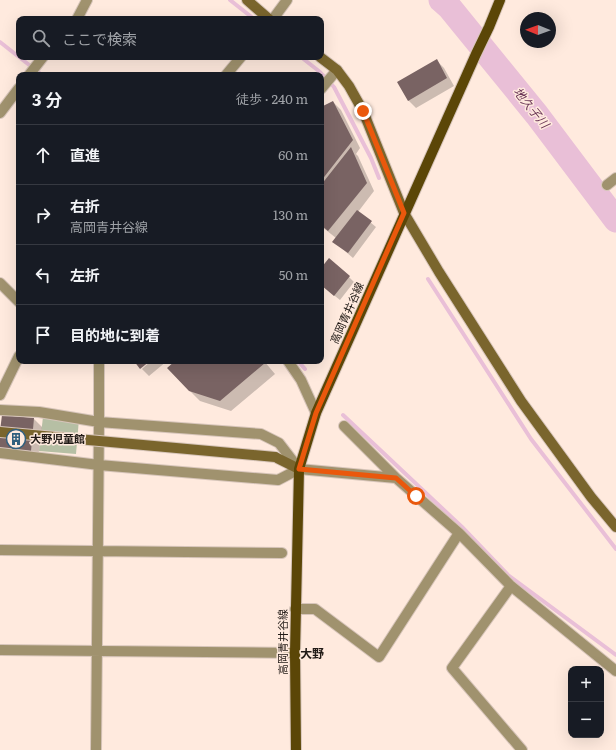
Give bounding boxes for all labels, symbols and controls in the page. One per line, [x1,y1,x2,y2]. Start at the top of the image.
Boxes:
north arrow [520,12,556,48]
search box [16,16,324,60]
icon: search [30,27,52,49]
text: ここで検索 [62,27,137,50]
water label: 地久子川 [510,83,555,133]
text: 3 分 [32,86,62,111]
text: 徒歩 · 240 m [236,89,308,108]
route end [354,102,372,120]
text: 直進 [70,143,100,166]
icon: ahead [32,144,54,166]
text: 60 m [278,145,308,164]
text: 右折 [70,194,100,217]
icon: right [32,204,54,226]
text: 130 m [273,205,308,224]
text: 高岡青井谷線 [70,217,148,236]
text: 左折 [70,263,100,286]
icon: left [32,264,54,286]
text: 50 m [279,265,308,284]
street label: 高岡青井谷線 [325,279,367,346]
text: 目的地に到着 [70,323,160,346]
icon: arrive [32,324,54,346]
building icon: 大野児童館 [5,428,27,450]
place label: 大野児童館 [30,430,85,446]
route start [407,487,425,505]
street label: 高岡青井谷線 [274,609,290,675]
district label: 大野 [300,644,324,662]
map controls [568,666,604,738]
button: + [568,666,604,702]
button: − [568,702,604,738]

